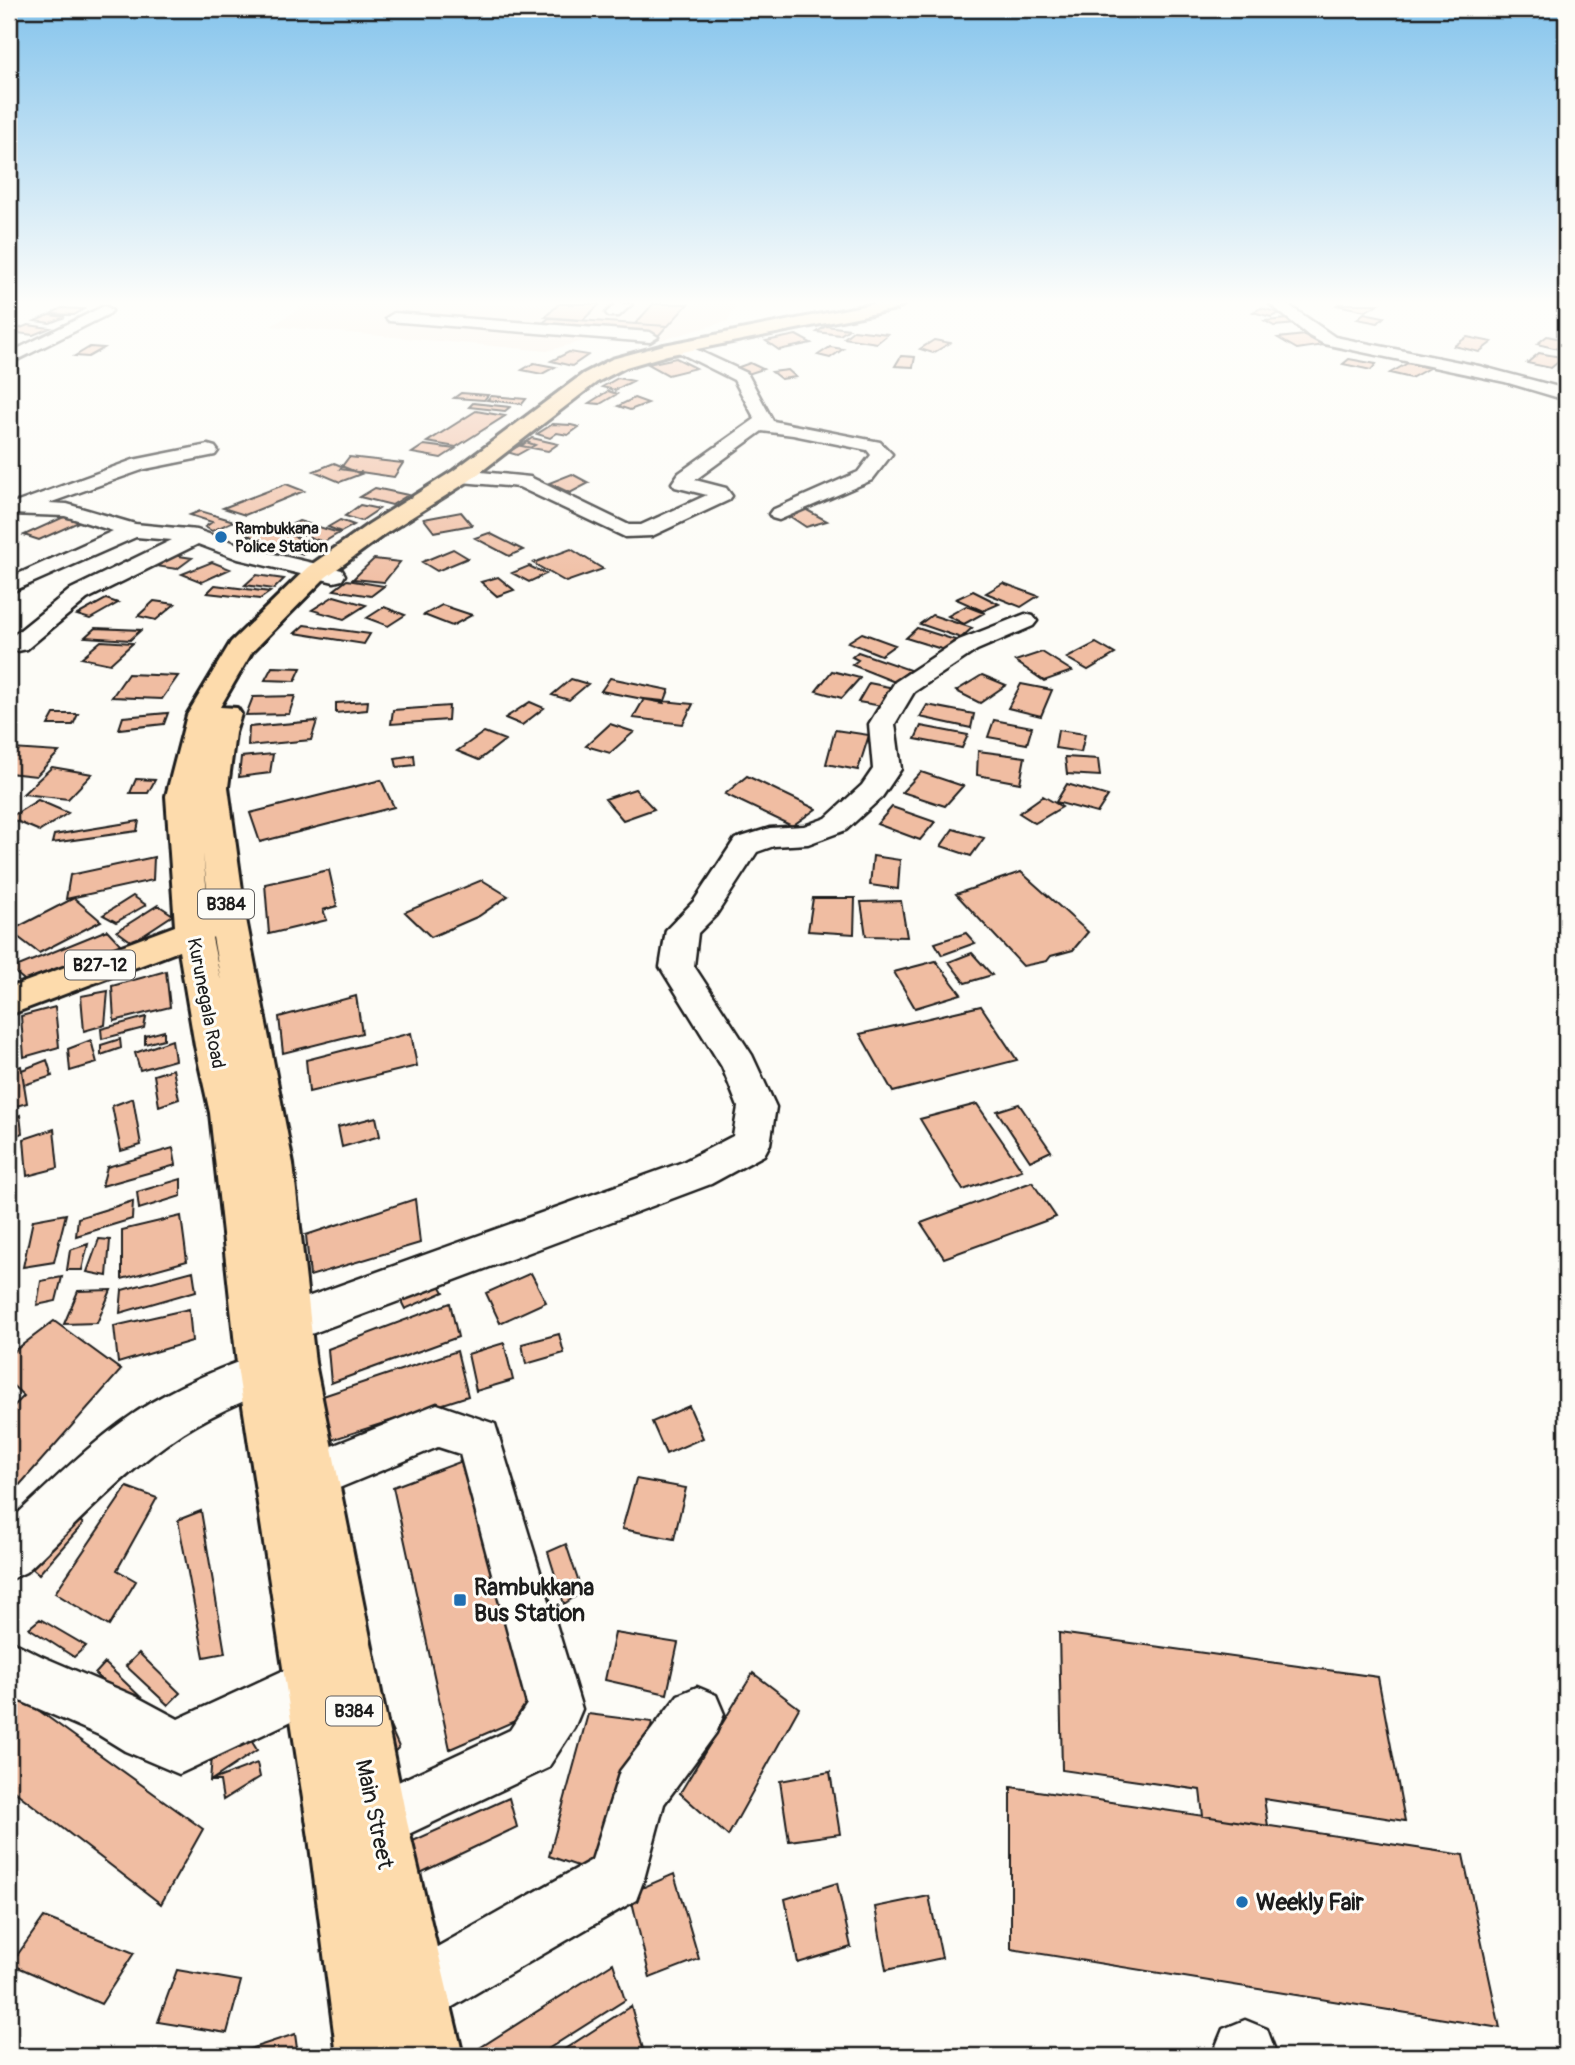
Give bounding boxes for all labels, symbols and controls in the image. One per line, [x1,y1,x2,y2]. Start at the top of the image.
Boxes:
place label: Rambukkana Police Station [235,519,328,557]
marker: Rambukkana Police Station [213,529,229,545]
road number: B384 [198,890,254,918]
street label: Kurunegala Road [182,936,230,1071]
road number: B27-12 [65,950,135,980]
place label: Rambukkana Bus Station [474,1573,595,1628]
marker: Rambukkana Bus Station [452,1592,468,1608]
road number: B384 [326,1696,382,1726]
street label: Main Street [349,1757,400,1872]
place label: Weekly Fair [1256,1888,1364,1917]
marker: Weekly Fair [1234,1894,1250,1910]

